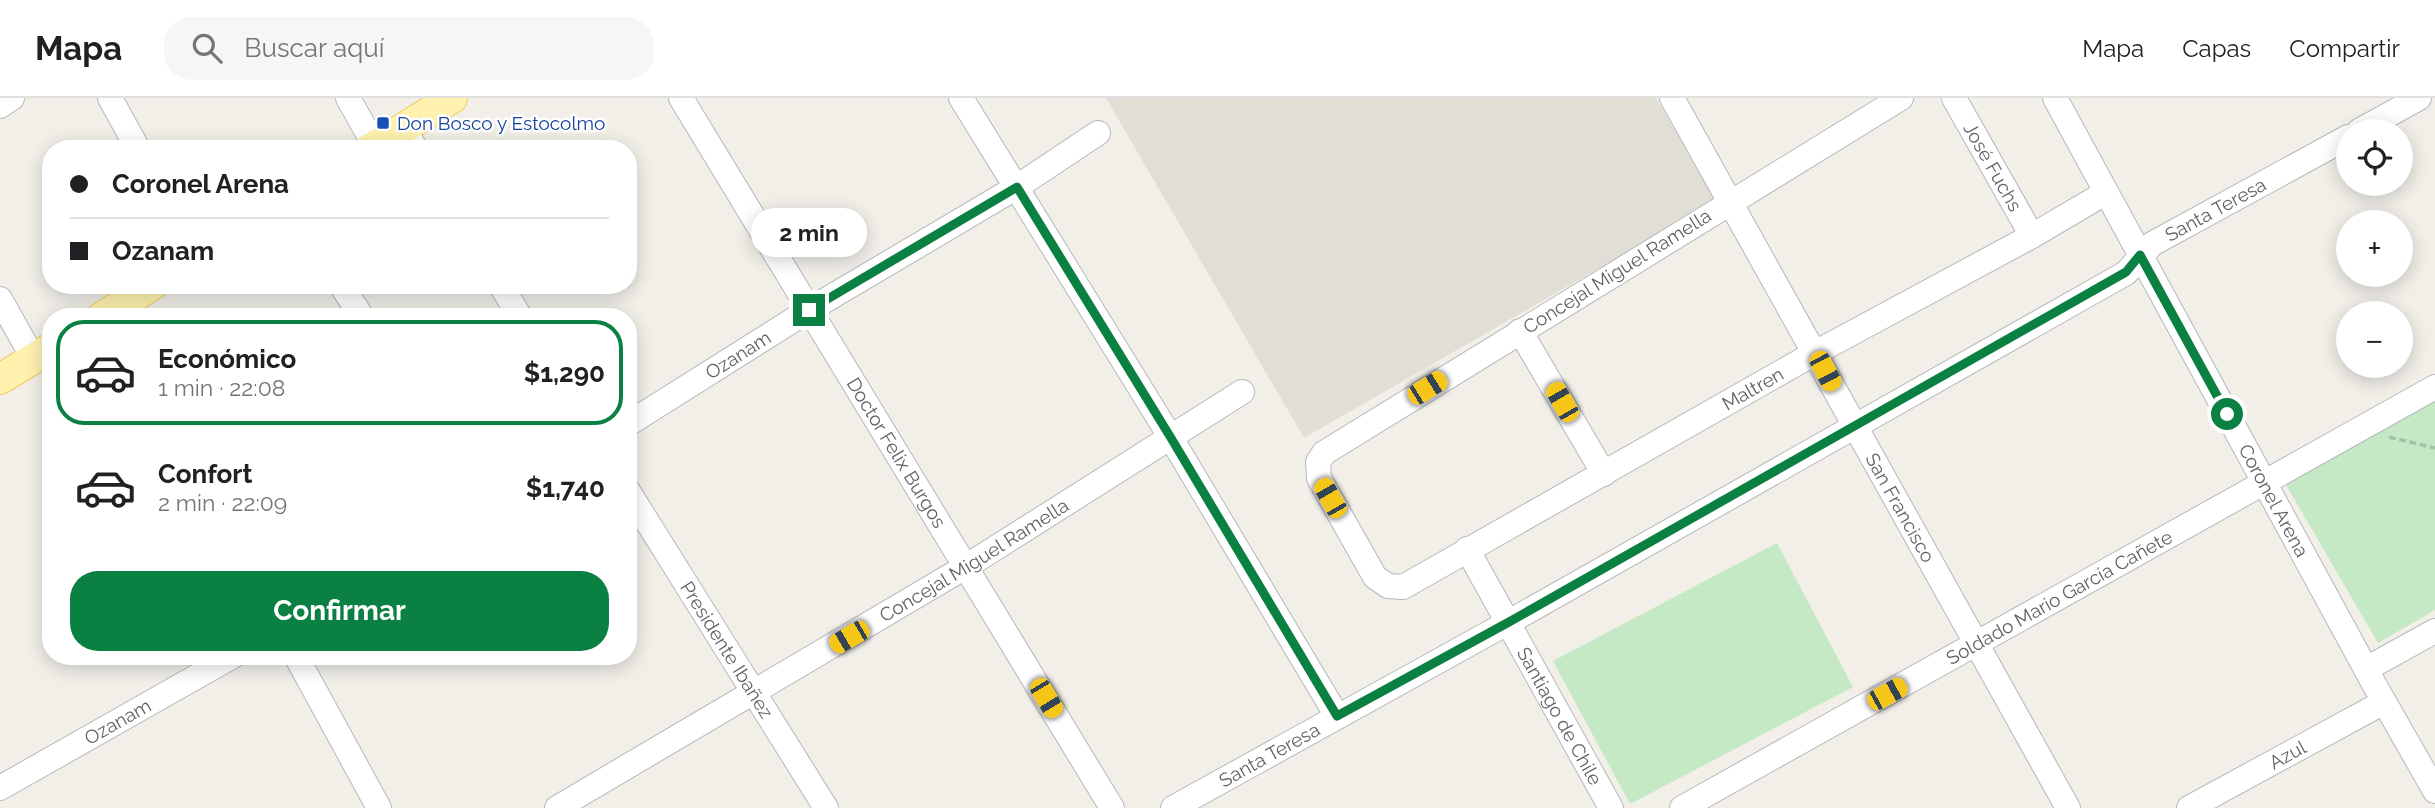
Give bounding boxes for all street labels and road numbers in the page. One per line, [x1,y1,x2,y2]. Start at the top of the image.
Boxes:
street label: José Fuchs [1959,119,2027,215]
street label: Santa Teresa [2161,173,2270,246]
street label: Concejal Miguel Ramella [1519,204,1715,338]
street label: Ozanam [701,326,775,383]
street label: Maltren [1718,362,1787,415]
street label: Doctor Felix Burgos [843,373,951,532]
street label: Coronel Arena [2234,440,2314,560]
street label: San Francisco [1861,449,1940,566]
street label: Concejal Miguel Ramella [875,494,1072,626]
street label: Soldado Mario García Cañete [1942,525,2176,669]
street label: Presidente Ibañez [676,577,778,722]
street label: Santiago de Chile [1513,643,1607,789]
street label: Ozanam [80,694,155,749]
street label: Santa Teresa [1215,718,1323,791]
street label: Azul [2265,735,2310,773]

